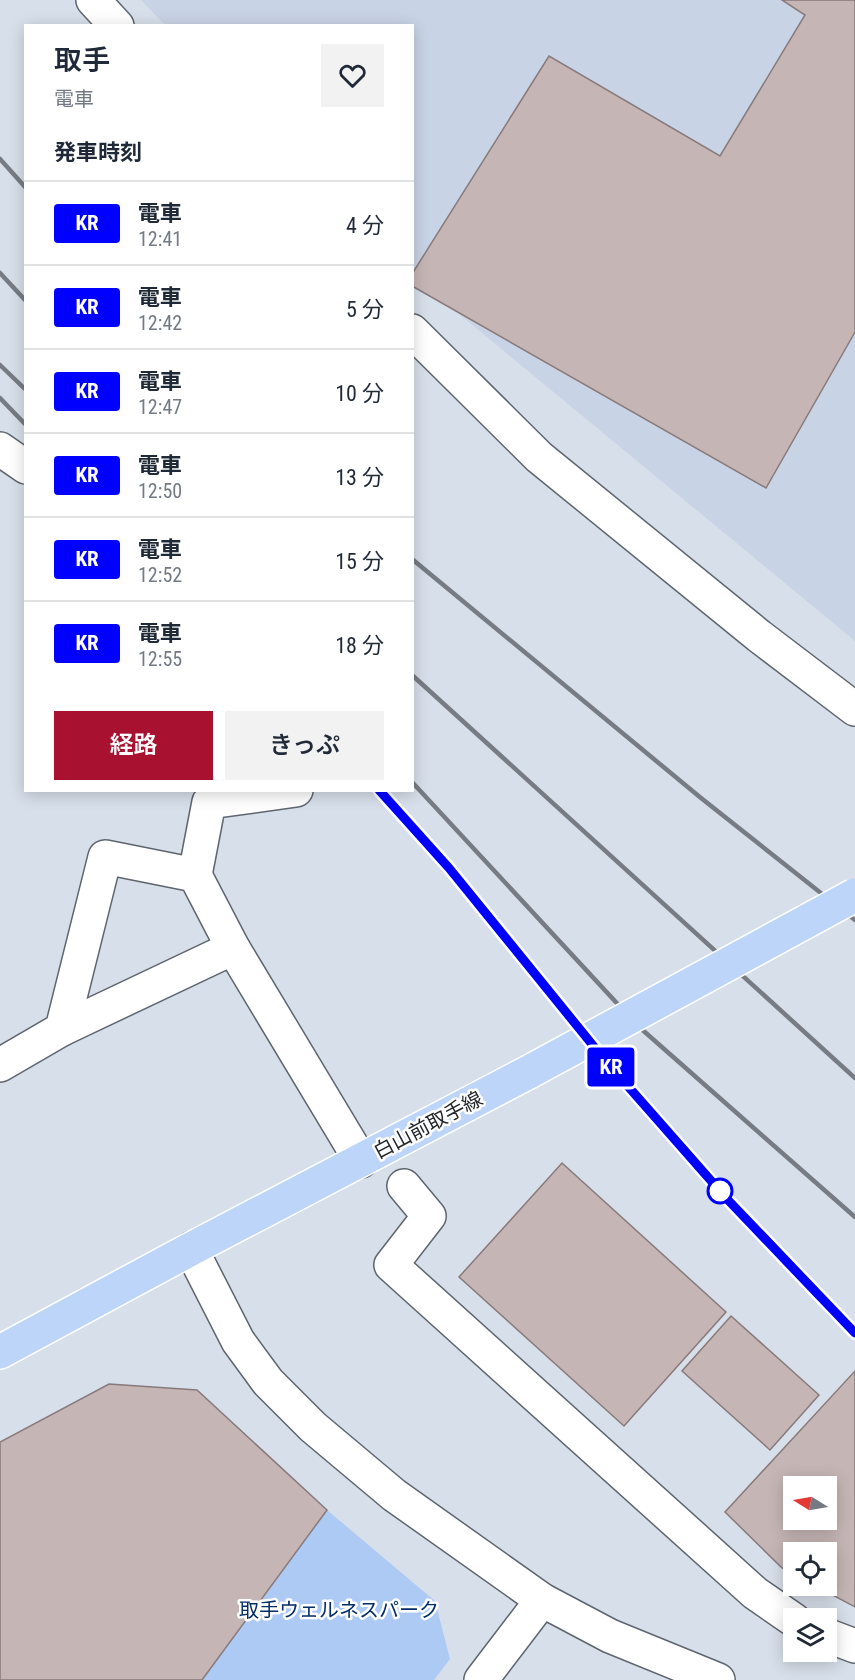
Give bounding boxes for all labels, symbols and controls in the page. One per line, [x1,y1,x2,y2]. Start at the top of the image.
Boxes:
text: 取手 [54,44,110,77]
button: heart [321,44,384,107]
text: 電車 [54,87,94,111]
text: 発車時刻 [54,140,142,165]
text: 電車 [138,201,182,226]
text: KR [75,211,99,235]
text: 4 分 [346,213,384,238]
text: 12:41 [138,227,182,251]
text: 電車 [138,285,182,310]
text: KR [75,295,99,319]
text: 5 分 [346,297,384,322]
text: 12:42 [138,311,182,335]
text: 電車 [138,369,182,394]
text: KR [75,379,99,403]
text: 10 分 [335,381,384,406]
text: 12:47 [138,395,182,419]
text: 電車 [138,453,182,478]
text: KR [75,463,99,487]
text: 13 分 [335,465,384,490]
text: 12:50 [138,479,182,503]
text: 電車 [138,537,182,562]
text: KR [75,547,99,571]
text: 15 分 [335,549,384,574]
text: 12:52 [138,563,182,587]
text: 電車 [138,621,182,646]
text: KR [75,631,99,655]
text: 18 分 [335,633,384,658]
text: 12:55 [138,647,182,671]
button: 経路 [54,711,213,780]
button: きっぷ [225,711,384,780]
line badge: KR [584,1048,638,1086]
text: KR [599,1055,623,1079]
street label: 白山前取手線 [369,1086,487,1164]
unlabelled marker [707,1178,733,1204]
north arrow [783,1476,837,1530]
map controls [783,1476,837,1662]
button: locate [783,1542,837,1596]
park label: 取手ウェルネスパーク [239,1598,439,1622]
button: layers [783,1608,837,1662]

